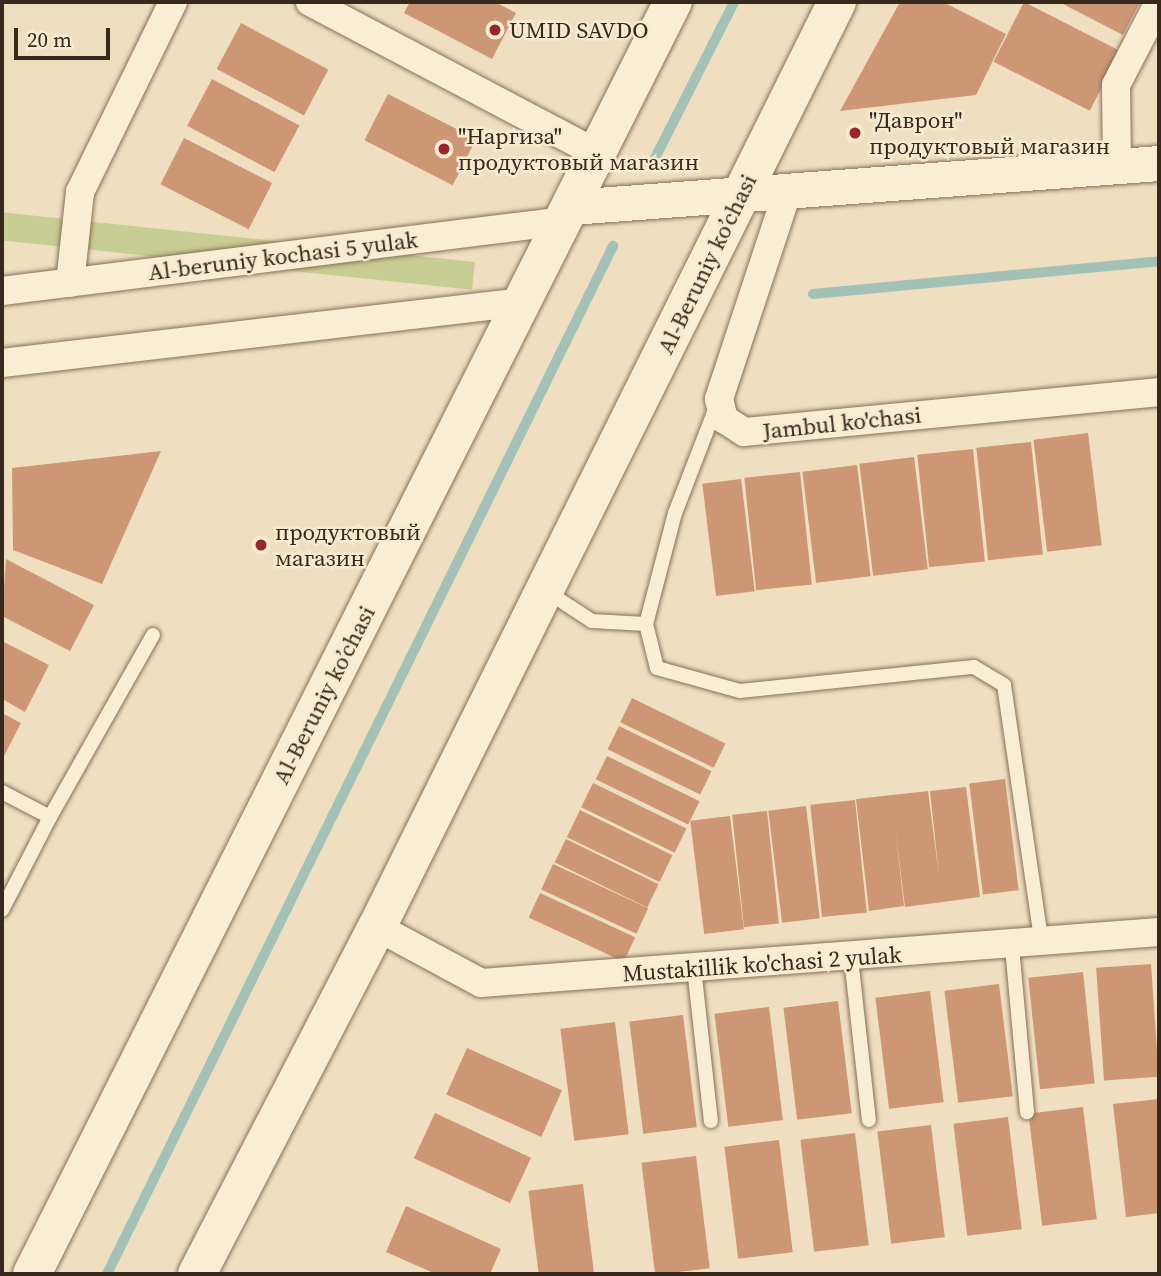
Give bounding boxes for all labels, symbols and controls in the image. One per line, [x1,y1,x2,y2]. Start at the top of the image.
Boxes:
scale bar [18,14,114,58]
place label: UMID SAVDO [509,16,649,44]
marker: UMID SAVDO [487,22,503,38]
text: 20 m [27,25,72,54]
place label: "Даврон" продуктовый магазин [869,106,1110,160]
place label: "Наргиза" продуктовый магазин [458,122,699,176]
marker: "Даврон" продуктовый магазин [847,125,863,141]
marker: "Наргиза" продуктовый магазин [436,141,452,157]
street label: Al-Beruniy ko’chasi [651,170,763,358]
street label: Al-beruniy kochasi 5 yulak [147,226,419,286]
street label: Jambul ko'chasi [761,401,923,445]
place label: продуктовый магазин [275,518,421,572]
marker: продуктовый магазин [253,537,269,553]
street label: Al-Beruniy ko’chasi [267,601,381,789]
street label: Mustakillik ko'chasi 2 yulak [622,940,902,988]

